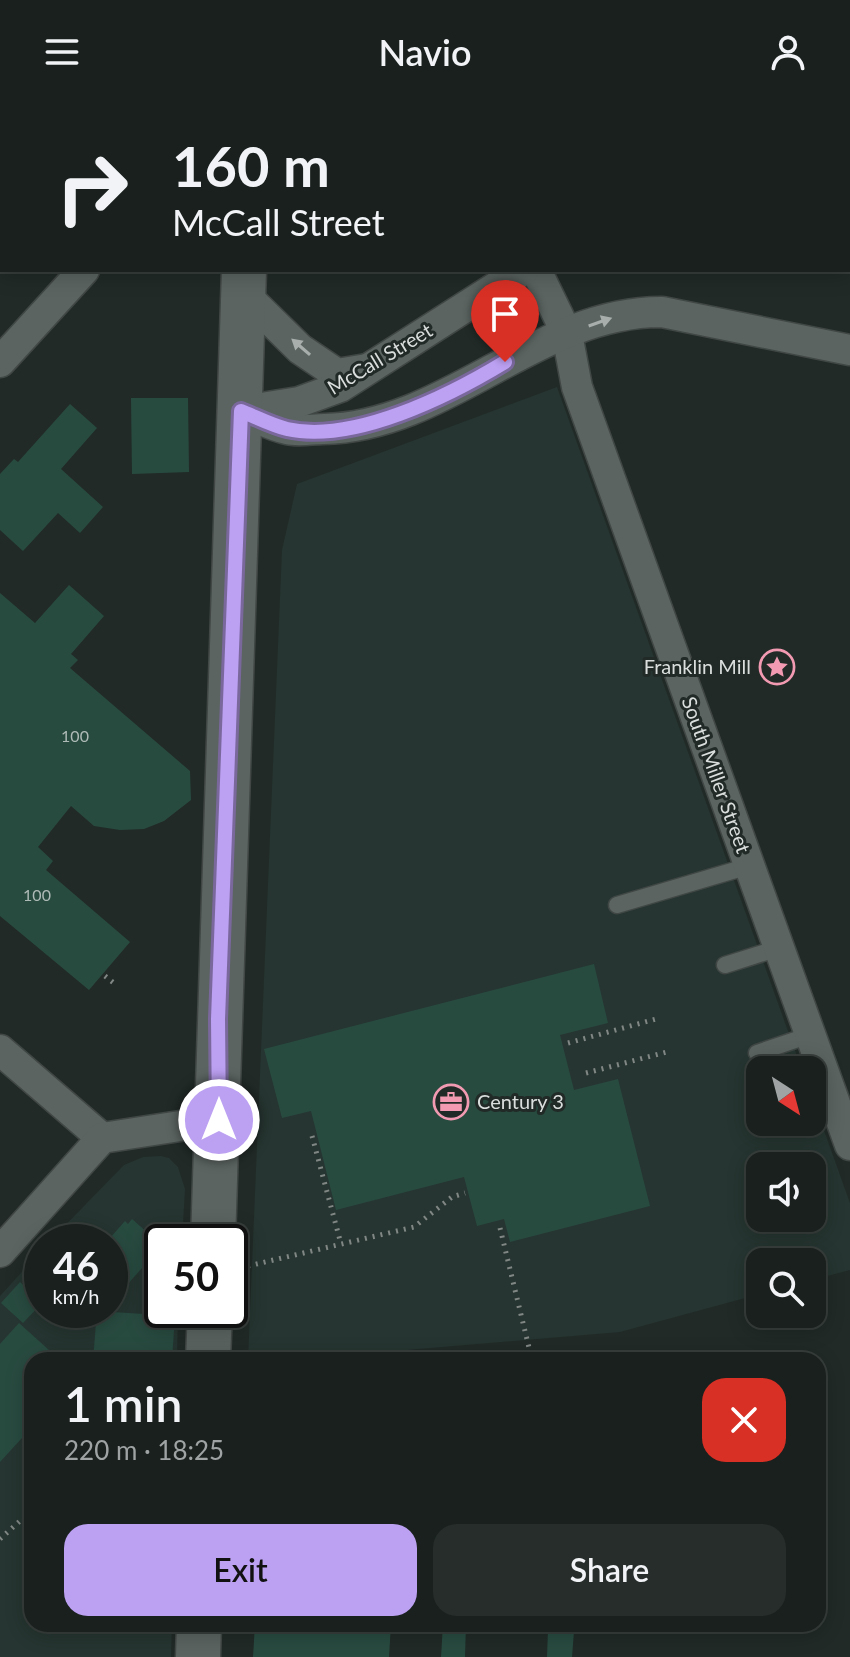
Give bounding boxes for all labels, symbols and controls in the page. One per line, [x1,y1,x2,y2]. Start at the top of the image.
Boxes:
icon: menu [40,30,84,74]
text: Navio [378,30,472,74]
icon: person [766,30,810,74]
text: 160 m [172,132,330,199]
icon: right [40,136,144,240]
text: McCall Street [172,200,385,244]
pin [471,280,539,362]
icon: arrive [483,292,527,336]
one-way arrow [588,315,612,327]
street label: McCall Street [323,317,436,399]
one-way arrow [291,339,311,356]
place icon: Franklin Mill [758,648,796,686]
place label: Franklin Mill [644,654,751,678]
street label: South Miller Street [678,693,756,856]
house number: 100 [61,726,89,745]
house number: 100 [23,885,51,904]
north arrow [746,1056,826,1136]
map controls [746,1056,826,1328]
position arrow [177,1078,261,1162]
office icon: Century 3 [432,1083,470,1121]
place label: Century 3 [477,1089,564,1113]
button: sound [746,1152,826,1232]
speed limit sign: 50 [144,1224,248,1328]
text: 46 [53,1242,99,1290]
button: search [746,1248,826,1328]
text: km/h [53,1284,99,1308]
text: 1 min [64,1375,182,1432]
button: close [702,1378,786,1462]
text: 220 m · 18:25 [64,1434,224,1466]
button: Exit [64,1524,417,1616]
button: Share [433,1524,786,1616]

